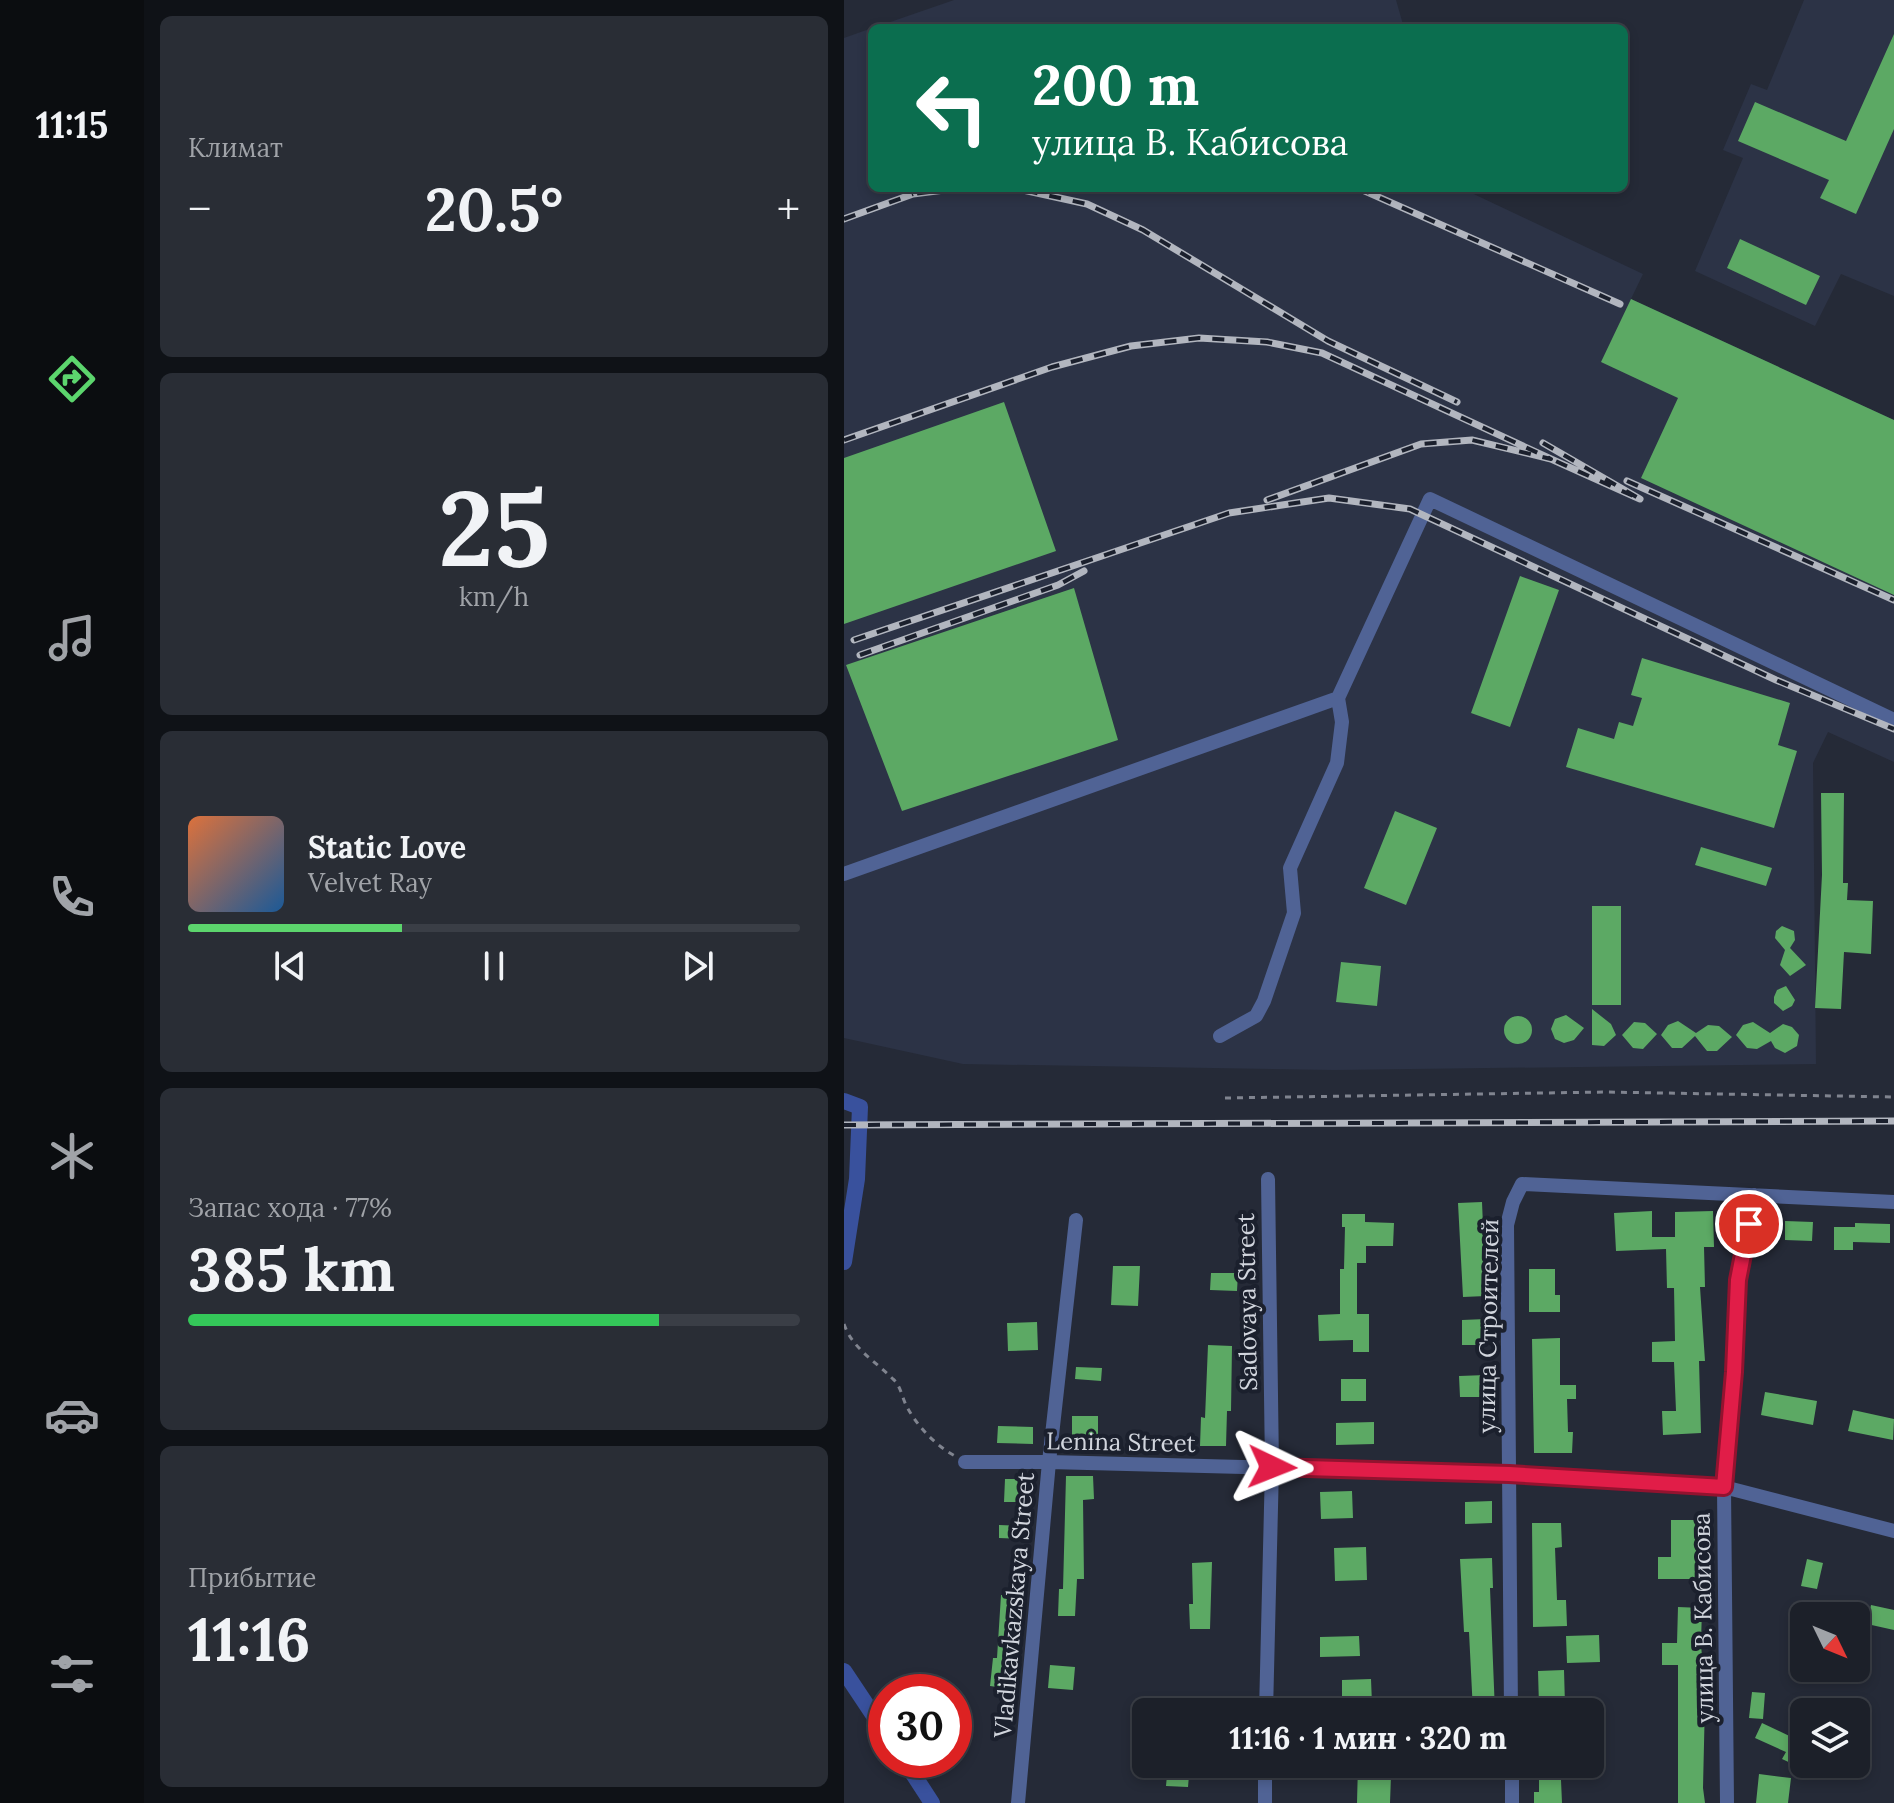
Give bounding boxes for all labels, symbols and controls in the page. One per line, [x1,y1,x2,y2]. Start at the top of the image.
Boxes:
text: 200 m [1032,49,1199,120]
icon: left [900,56,1004,160]
text: 11:15 [36,102,108,148]
text: улица В. Кабисова [1032,119,1348,165]
text: Климат [188,131,283,164]
text: 20.5° [425,171,563,247]
text: − [188,181,211,237]
text: + [777,181,800,237]
icon: directions [44,351,100,407]
text: 25 [438,461,550,594]
text: km/h [459,580,529,613]
icon: music [44,610,100,666]
text: Static Love [308,828,466,866]
text: Velvet Ray [308,866,432,899]
icon: phone [44,869,100,925]
icon: previous [268,944,312,988]
icon: pause [472,944,516,988]
icon: next [676,944,720,988]
icon: climate [44,1128,100,1184]
pin [1715,1190,1783,1258]
text: Запас хода · 77% [188,1191,392,1224]
icon: arrive [1727,1202,1771,1246]
street label: Sadovaya Street [1230,1212,1264,1391]
street label: улица Строителей [1471,1218,1505,1434]
text: 385 km [188,1231,395,1307]
icon: car [44,1387,100,1443]
street label: Lenina Street [1046,1425,1197,1459]
position arrow [1230,1425,1314,1509]
street label: Vladikavkazskaya Street [987,1470,1041,1740]
street label: улица В. Кабисова [1686,1512,1720,1724]
text: Прибытие [188,1561,316,1594]
text: 11:16 [188,1601,311,1677]
north arrow [1790,1602,1870,1682]
map controls [1790,1602,1870,1778]
icon: filters [44,1646,100,1702]
speed limit sign: 30 [868,1674,972,1778]
button: layers [1790,1698,1870,1778]
text: 11:16 · 1 мин · 320 m [1229,1719,1507,1757]

